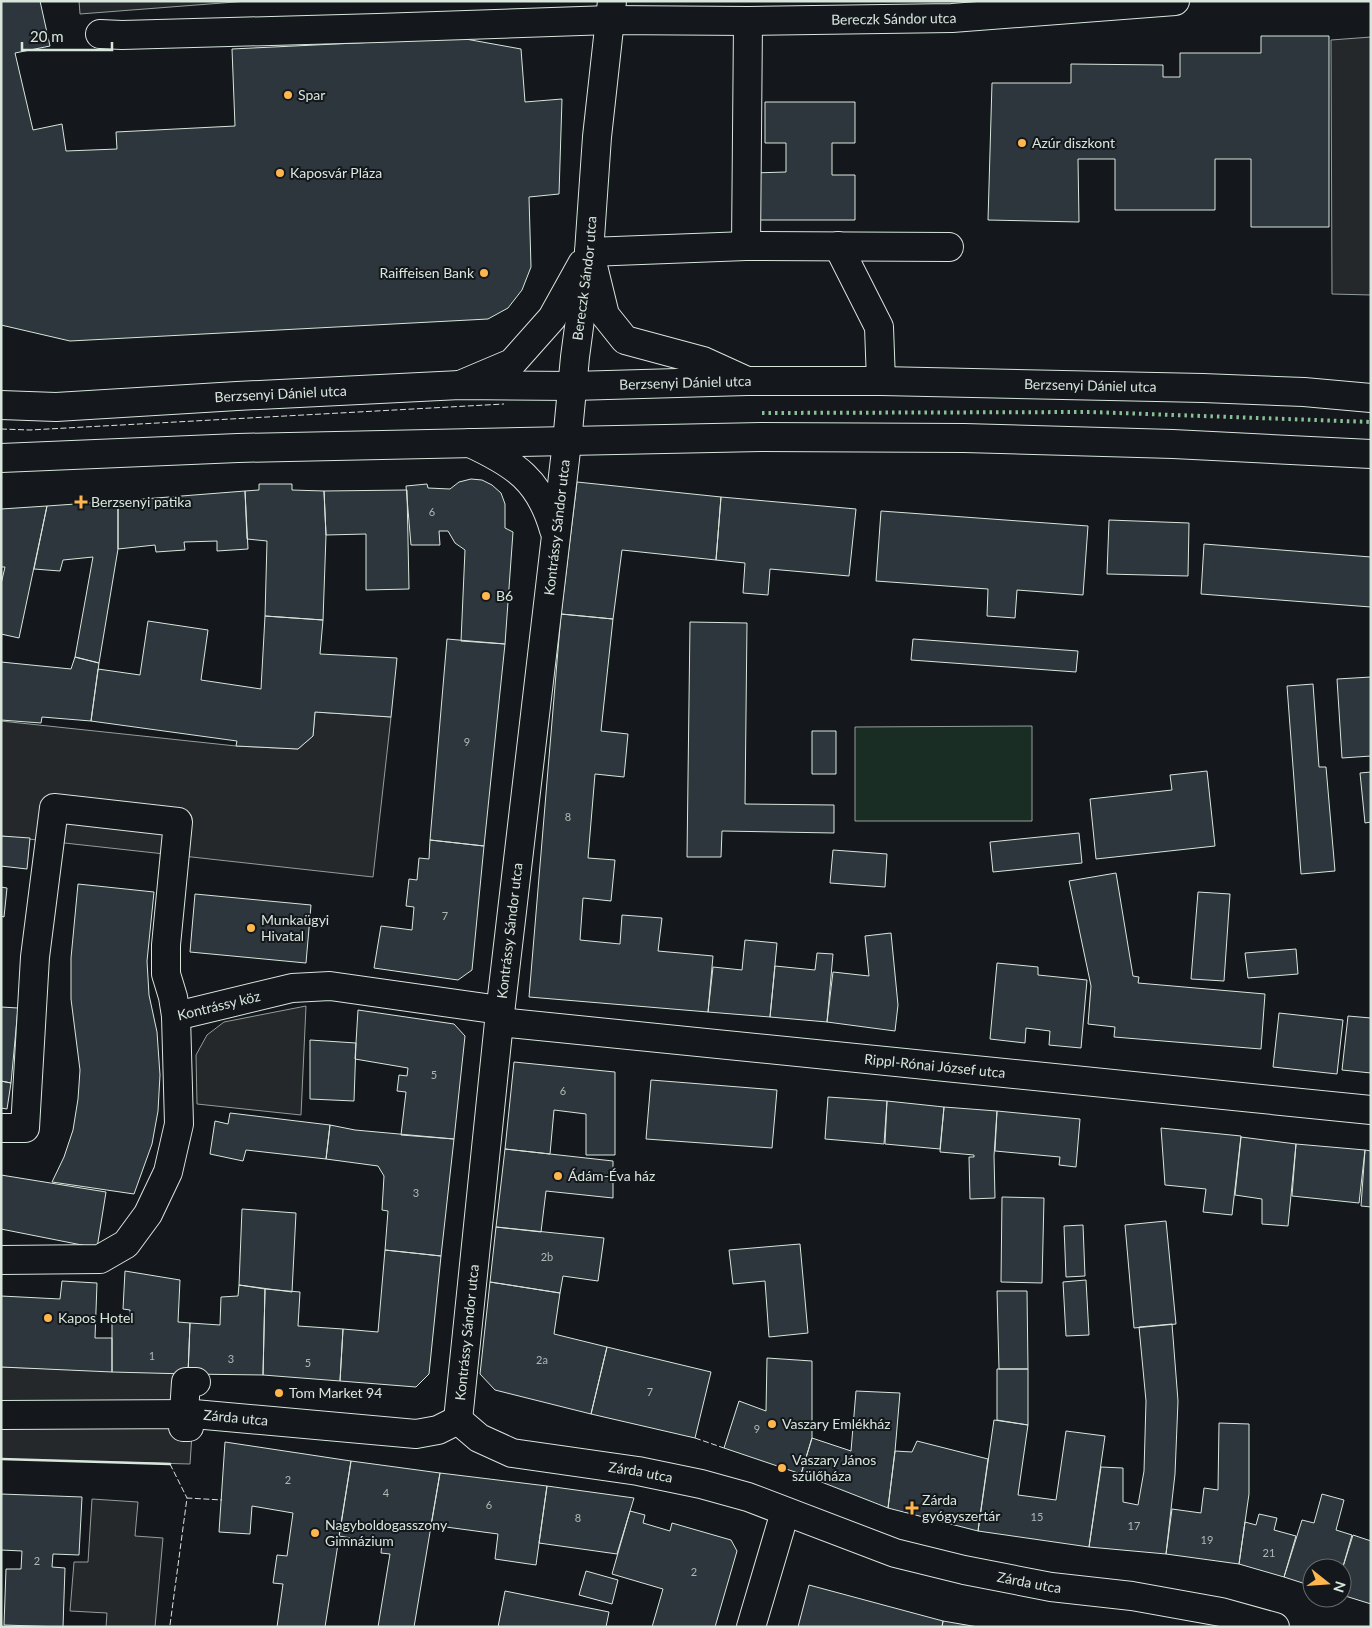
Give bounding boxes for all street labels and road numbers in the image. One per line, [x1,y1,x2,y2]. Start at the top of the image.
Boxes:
street label: Bereczk Sándor utca [831,9,957,28]
street label: Bereczk Sándor utca [568,215,599,341]
street label: Berzsenyi Dániel utca [619,372,752,393]
street label: Berzsenyi Dániel utca [1024,375,1157,395]
street label: Berzsenyi Dániel utca [214,382,347,405]
street label: Kontrássy Sándor utca [540,458,573,596]
street label: Kontrássy Sándor utca [493,862,526,1000]
street label: Kontrássy köz [175,987,262,1023]
street label: Rippl-Rónai József utca [863,1050,1006,1081]
street label: Kontrássy Sándor utca [451,1263,482,1401]
street label: Zárda utca [203,1406,269,1429]
street label: Zárda utca [607,1458,674,1486]
street label: Zárda utca [996,1568,1062,1596]

